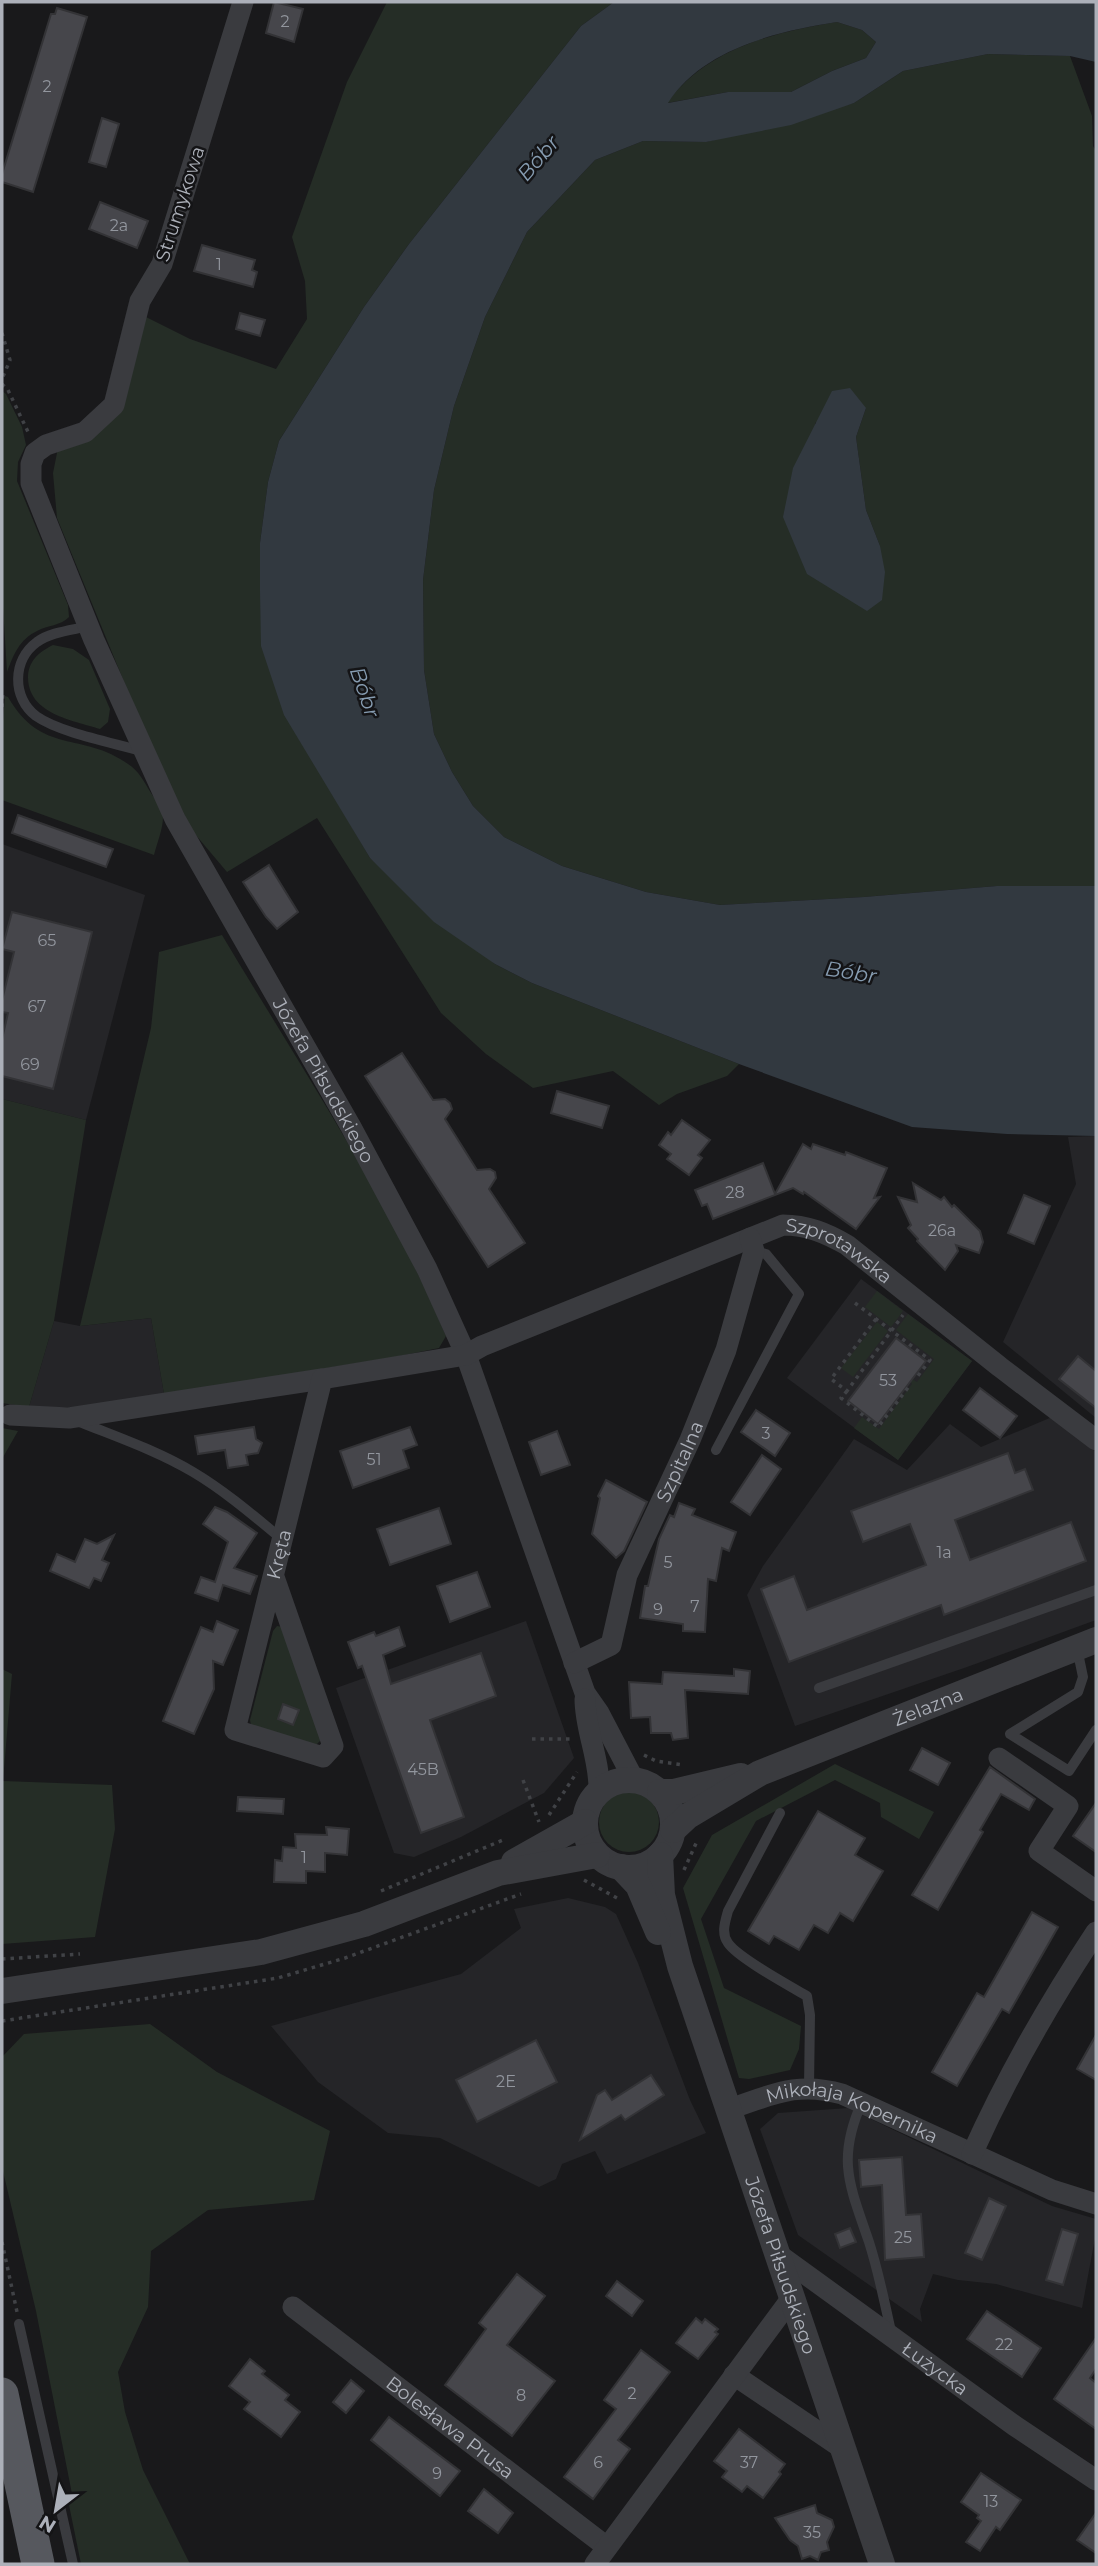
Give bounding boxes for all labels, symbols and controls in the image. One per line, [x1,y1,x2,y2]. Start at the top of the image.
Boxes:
house number: 2 [280,12,290,31]
house number: 2 [42,77,52,96]
water label: Bóbr [512,130,565,186]
street label: Strumykowa [151,143,209,265]
house number: 2a [110,216,128,235]
house number: 1 [216,255,222,274]
water label: Bóbr [345,664,385,721]
house number: 65 [38,931,56,950]
water label: Bóbr [824,956,879,988]
street label: Józefa Piłsudskiego [268,993,380,1167]
house number: 67 [27,997,47,1016]
house number: 69 [20,1055,40,1074]
house number: 28 [725,1183,745,1202]
street label: Szprotawska [785,1213,897,1288]
house number: 26a [928,1221,956,1240]
house number: 53 [879,1371,897,1390]
street label: Szpitalna [651,1418,708,1506]
house number: 3 [761,1424,771,1443]
house number: 51 [367,1450,381,1469]
street label: Kręta [261,1527,296,1582]
house number: 1a [936,1543,952,1562]
house number: 5 [663,1553,673,1572]
house number: 7 [690,1597,700,1616]
house number: 9 [653,1600,663,1619]
street label: Żelazna [889,1682,966,1731]
house number: 45B [407,1760,439,1779]
house number: 1 [301,1848,307,1867]
house number: 2E [496,2072,516,2091]
street label: Mikołaja Kopernika [763,2077,942,2148]
street label: Józefa Piłsudskiego [740,2172,822,2357]
house number: 25 [894,2228,912,2247]
house number: 22 [995,2335,1013,2354]
street label: Łużycka [898,2337,973,2400]
street label: Bolesława Prusa [382,2371,519,2483]
house number: 2 [627,2384,637,2403]
house number: 8 [516,2386,526,2405]
house number: 6 [593,2453,603,2472]
house number: 37 [740,2453,758,2472]
house number: 9 [432,2464,442,2483]
north arrow [21,2475,91,2545]
house number: 13 [984,2492,998,2511]
text: N [35,2510,60,2538]
house number: 35 [803,2523,821,2542]

